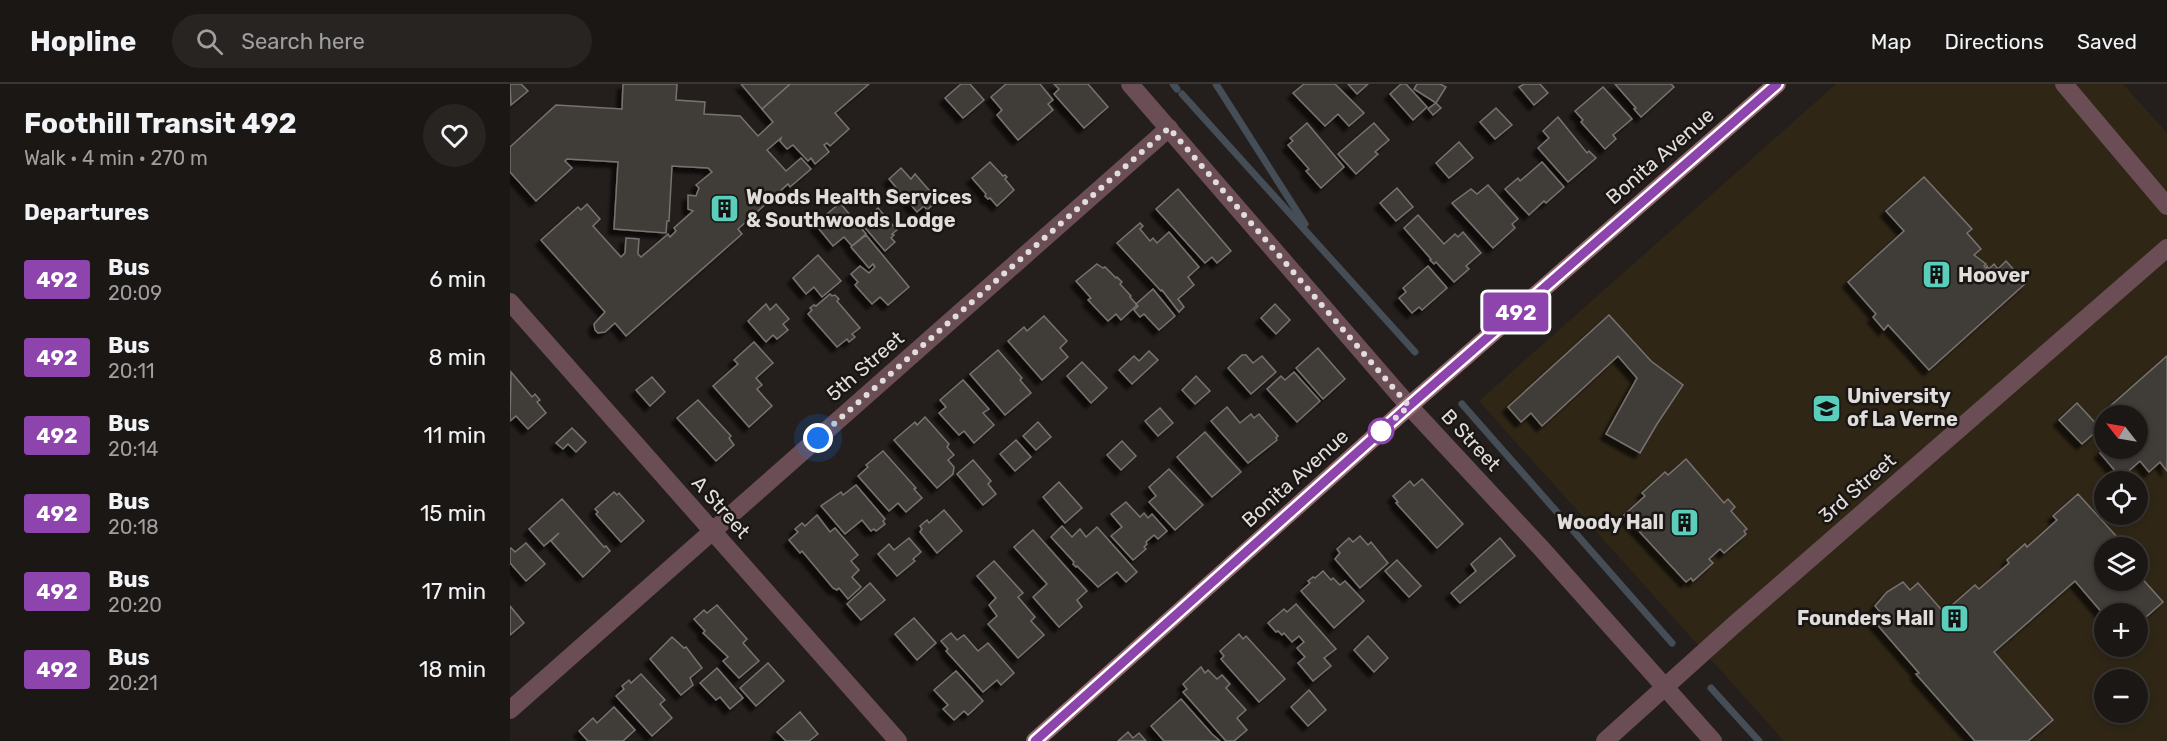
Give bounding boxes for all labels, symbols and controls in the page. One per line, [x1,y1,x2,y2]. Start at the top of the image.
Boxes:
search box [172,14,592,68]
text: Hopline [30,25,136,58]
icon: search [193,25,226,58]
text: Search here [241,28,365,55]
text: Map [1871,29,1912,54]
text: Directions [1945,29,2044,54]
text: Saved [2077,29,2137,54]
street label: Bonita Avenue [1601,103,1719,209]
button: heart [423,104,486,167]
text: Foothill Transit 492 [24,107,297,140]
text: Walk · 4 min · 270 m [24,146,208,170]
place label: Woods Health Services & Southwoods Lodge [746,185,972,232]
building icon: Woods Health Services & Southwoods Lodge [709,193,741,225]
text: Departures [24,199,149,226]
text: Bus [108,254,150,281]
building icon: Hoover [1921,259,1953,291]
place label: Hoover [1958,263,2029,287]
text: 6 min [429,266,486,293]
text: 492 [36,267,78,292]
text: 20:09 [108,281,162,305]
line badge: 492 [1482,292,1550,332]
text: 492 [1495,300,1537,325]
street label: 5th Street [821,326,909,406]
text: Bus [108,332,150,359]
text: 8 min [428,344,486,371]
text: 492 [36,345,78,370]
text: 20:11 [108,359,155,383]
place label: University of La Verne [1847,384,1958,431]
school or university icon: University of La Verne [1810,392,1842,424]
street label: B Street [1436,404,1506,476]
north arrow [2094,405,2148,459]
map controls [2094,405,2148,723]
text: Bus [108,410,150,437]
unlabelled marker [1368,418,1394,444]
text: 11 min [424,422,486,449]
text: 492 [36,423,78,448]
your location [803,423,833,453]
street label: Bonita Avenue [1237,424,1353,532]
text: 20:14 [108,437,159,461]
street label: 3rd Street [1814,448,1900,528]
street label: A Street [687,471,755,543]
button: locate [2094,471,2148,525]
text: Bus [108,488,150,515]
text: 15 min [420,500,486,527]
text: 492 [36,501,78,526]
building icon: Woody Hall [1669,506,1701,538]
place label: Woody Hall [1557,510,1664,534]
text: 20:18 [108,515,159,539]
button: layers [2094,537,2148,591]
text: Bus [108,566,150,593]
text: 17 min [422,578,486,605]
text: 492 [36,579,78,604]
text: 20:20 [108,593,162,617]
building icon: Founders Hall [1939,602,1971,634]
button: + [2094,603,2148,657]
place label: Founders Hall [1797,606,1934,630]
text: Bus [108,644,150,671]
text: 18 min [419,656,486,683]
text: 492 [36,657,78,682]
button: − [2094,669,2148,723]
text: 20:21 [108,671,158,695]

